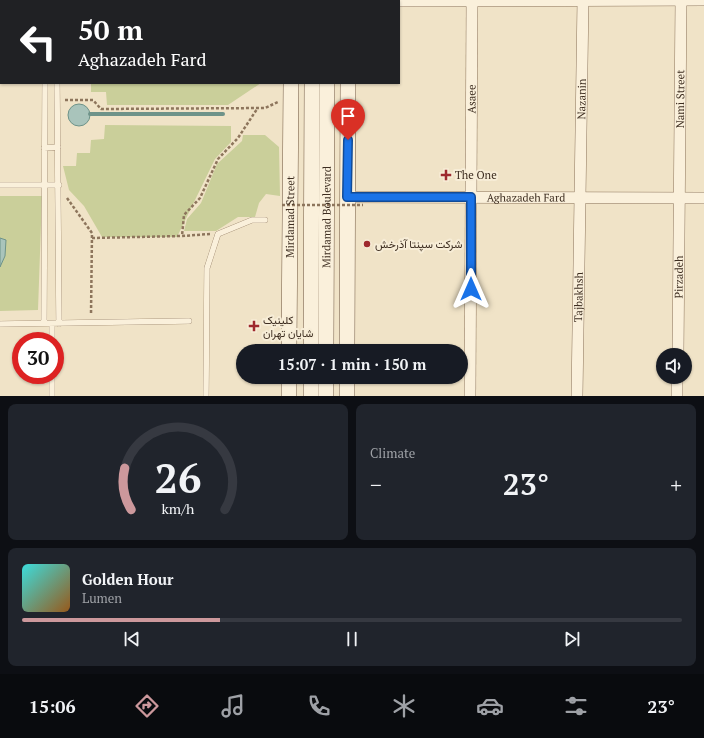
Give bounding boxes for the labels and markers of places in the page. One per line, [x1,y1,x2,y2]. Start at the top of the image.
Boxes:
pin [331,99,365,140]
place label: The One [455,168,497,182]
marker: The One [440,169,452,181]
place label: شرکت سپنتا آذرخش [375,237,463,252]
marker: شرکت سپنتا آذرخش [362,239,372,249]
place label: کلینیک شایان تهران [263,313,314,340]
marker: کلینیک شایان تهران [248,320,260,332]

